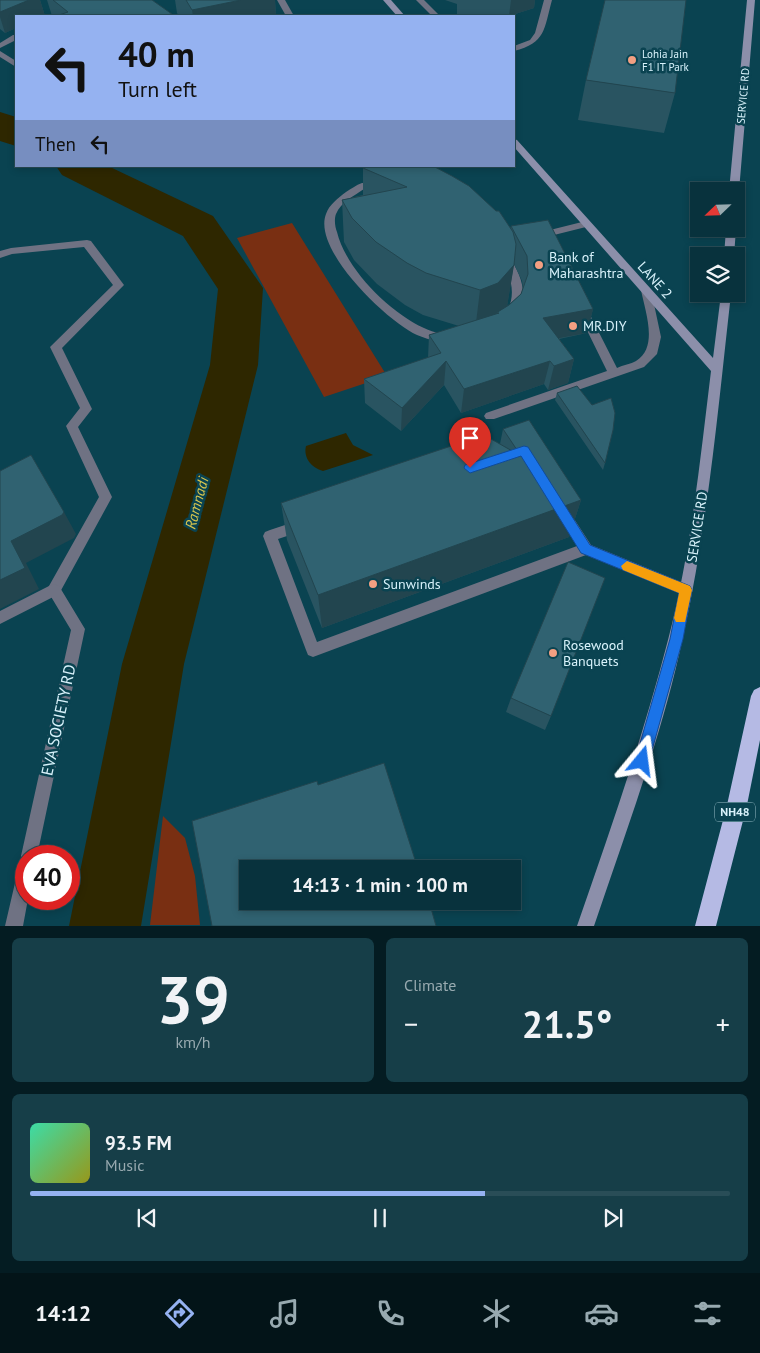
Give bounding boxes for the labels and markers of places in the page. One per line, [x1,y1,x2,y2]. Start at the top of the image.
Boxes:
place label: Lohia Jain F1 IT Park [642,47,689,74]
marker: Lohia Jain F1 IT Park [626,54,638,66]
place label: Bank of Maharashtra [549,248,623,282]
marker: Bank of Maharashtra [533,259,545,271]
place label: MR.DIY [583,317,627,335]
marker: MR.DIY [567,320,579,332]
pin [449,417,491,468]
place label: Sunwinds [383,575,441,593]
marker: Sunwinds [367,578,379,590]
place label: Rosewood Banquets [563,636,624,670]
marker: Rosewood Banquets [547,647,559,659]

